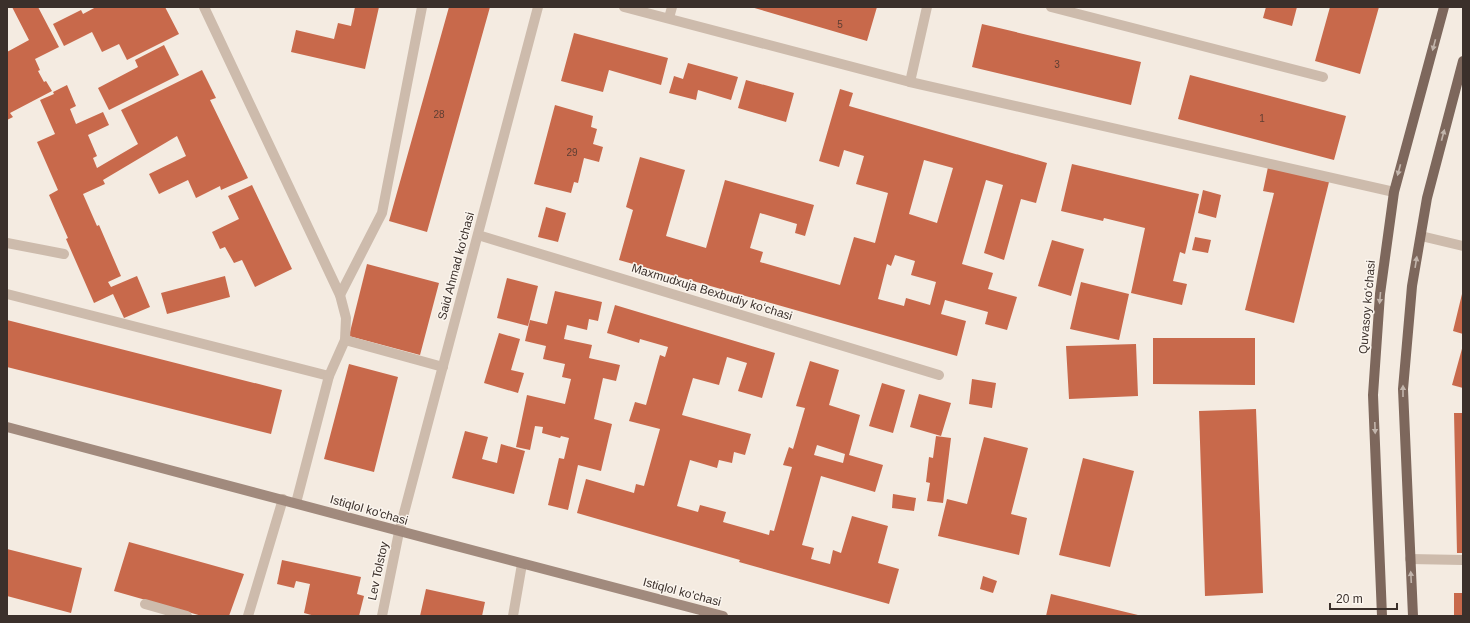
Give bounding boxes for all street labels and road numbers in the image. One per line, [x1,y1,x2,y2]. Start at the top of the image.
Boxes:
street label: Said Ahmad ko'chasi [435,211,477,321]
street label: Quvasoy koʻchasi [1356,260,1378,354]
street label: Maxmudxuja Bexbudiy koʻchasi [630,261,794,323]
street label: Istiqlol ko'chasi [328,492,410,528]
street label: Lev Tolstoy [365,540,391,602]
street label: Istiqlol ko'chasi [641,575,723,609]

